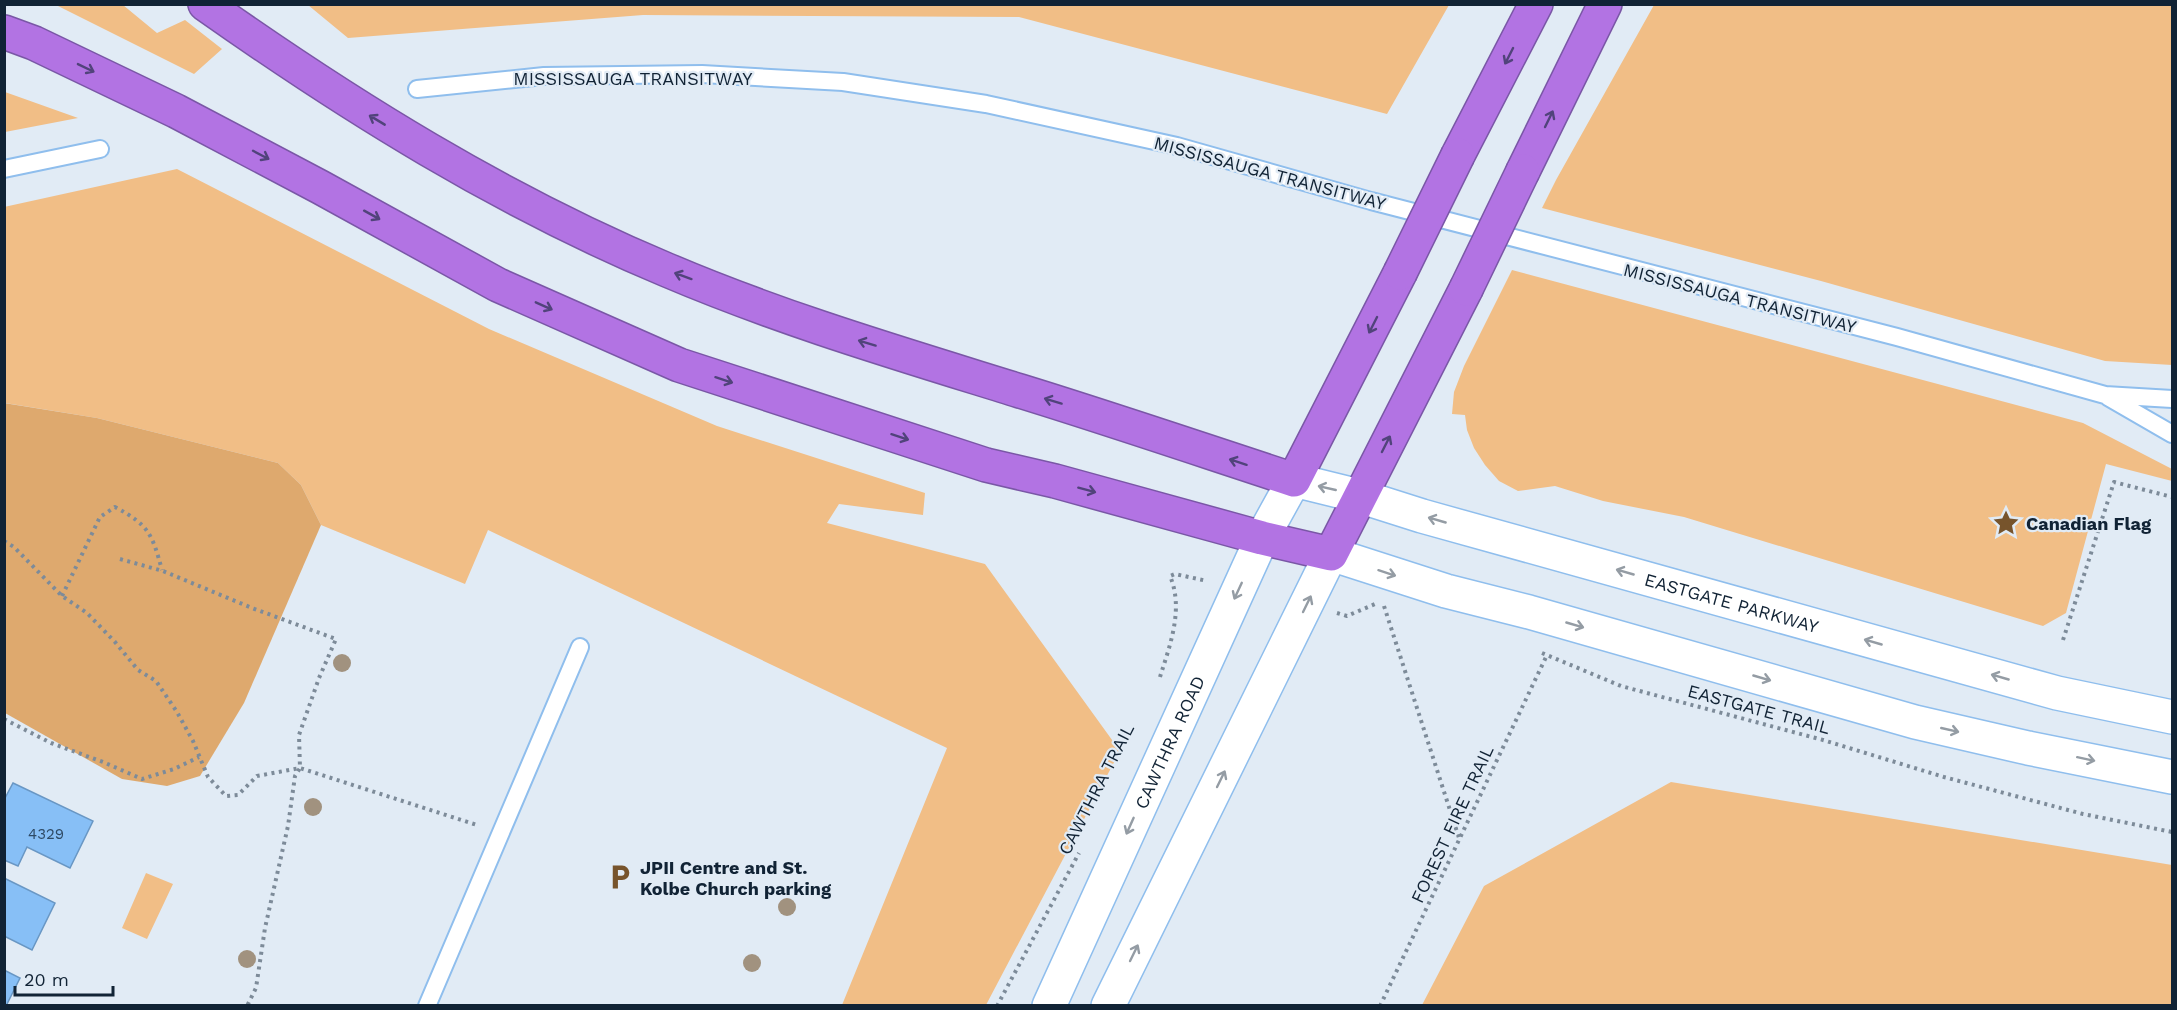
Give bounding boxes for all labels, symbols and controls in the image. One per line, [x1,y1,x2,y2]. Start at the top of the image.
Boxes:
one-way arrow [1503,47,1514,65]
one-way arrow [77,63,95,75]
street label: MISSISSAUGA TRANSITWAY [513,68,753,89]
one-way arrow [1544,110,1555,128]
one-way arrow [369,114,386,126]
street label: MISSISSAUGA TRANSITWAY [1152,132,1389,214]
one-way arrow [251,150,269,161]
one-way arrow [362,210,380,221]
street label: MISSISSAUGA TRANSITWAY [1621,259,1859,337]
one-way arrow [675,270,693,281]
one-way arrow [534,301,553,312]
one-way arrow [1367,315,1378,333]
one-way arrow [858,337,877,348]
one-way arrow [714,375,733,386]
one-way arrow [1044,395,1063,406]
one-way arrow [890,432,909,443]
one-way arrow [1380,436,1392,453]
one-way arrow [1229,456,1248,467]
one-way arrow [1317,482,1336,494]
one-way arrow [1077,485,1096,496]
place icon: Canadian Flag [1991,508,2021,538]
place label: Canadian Flag [2026,513,2152,534]
one-way arrow [1428,514,1447,525]
one-way arrow [1616,566,1635,578]
one-way arrow [1377,568,1396,579]
street label: EASTGATE PARKWAY [1642,568,1822,637]
one-way arrow [1231,582,1243,600]
one-way arrow [1302,595,1313,613]
one-way arrow [1565,620,1584,631]
one-way arrow [1864,636,1883,647]
one-way arrow [1991,671,2010,682]
street label: CAWTHRA ROAD [1130,672,1209,812]
one-way arrow [1752,673,1771,685]
street label: EASTGATE TRAIL [1685,680,1833,738]
street label: CAWTHRA TRAIL [1054,720,1138,858]
one-way arrow [1941,724,1960,736]
street label: FOREST FIRE TRAIL [1406,742,1498,906]
one-way arrow [2075,754,2095,765]
one-way arrow [1215,770,1227,788]
one-way arrow [1124,817,1136,835]
house number: 4329 [28,825,64,843]
place label: JPII Centre and St. Kolbe Church parking [640,857,832,899]
parking icon: JPII Centre and St. Kolbe Church parking [605,862,635,892]
one-way arrow [1128,945,1140,963]
scale bar [15,959,112,997]
text: 20 m [24,969,69,990]

